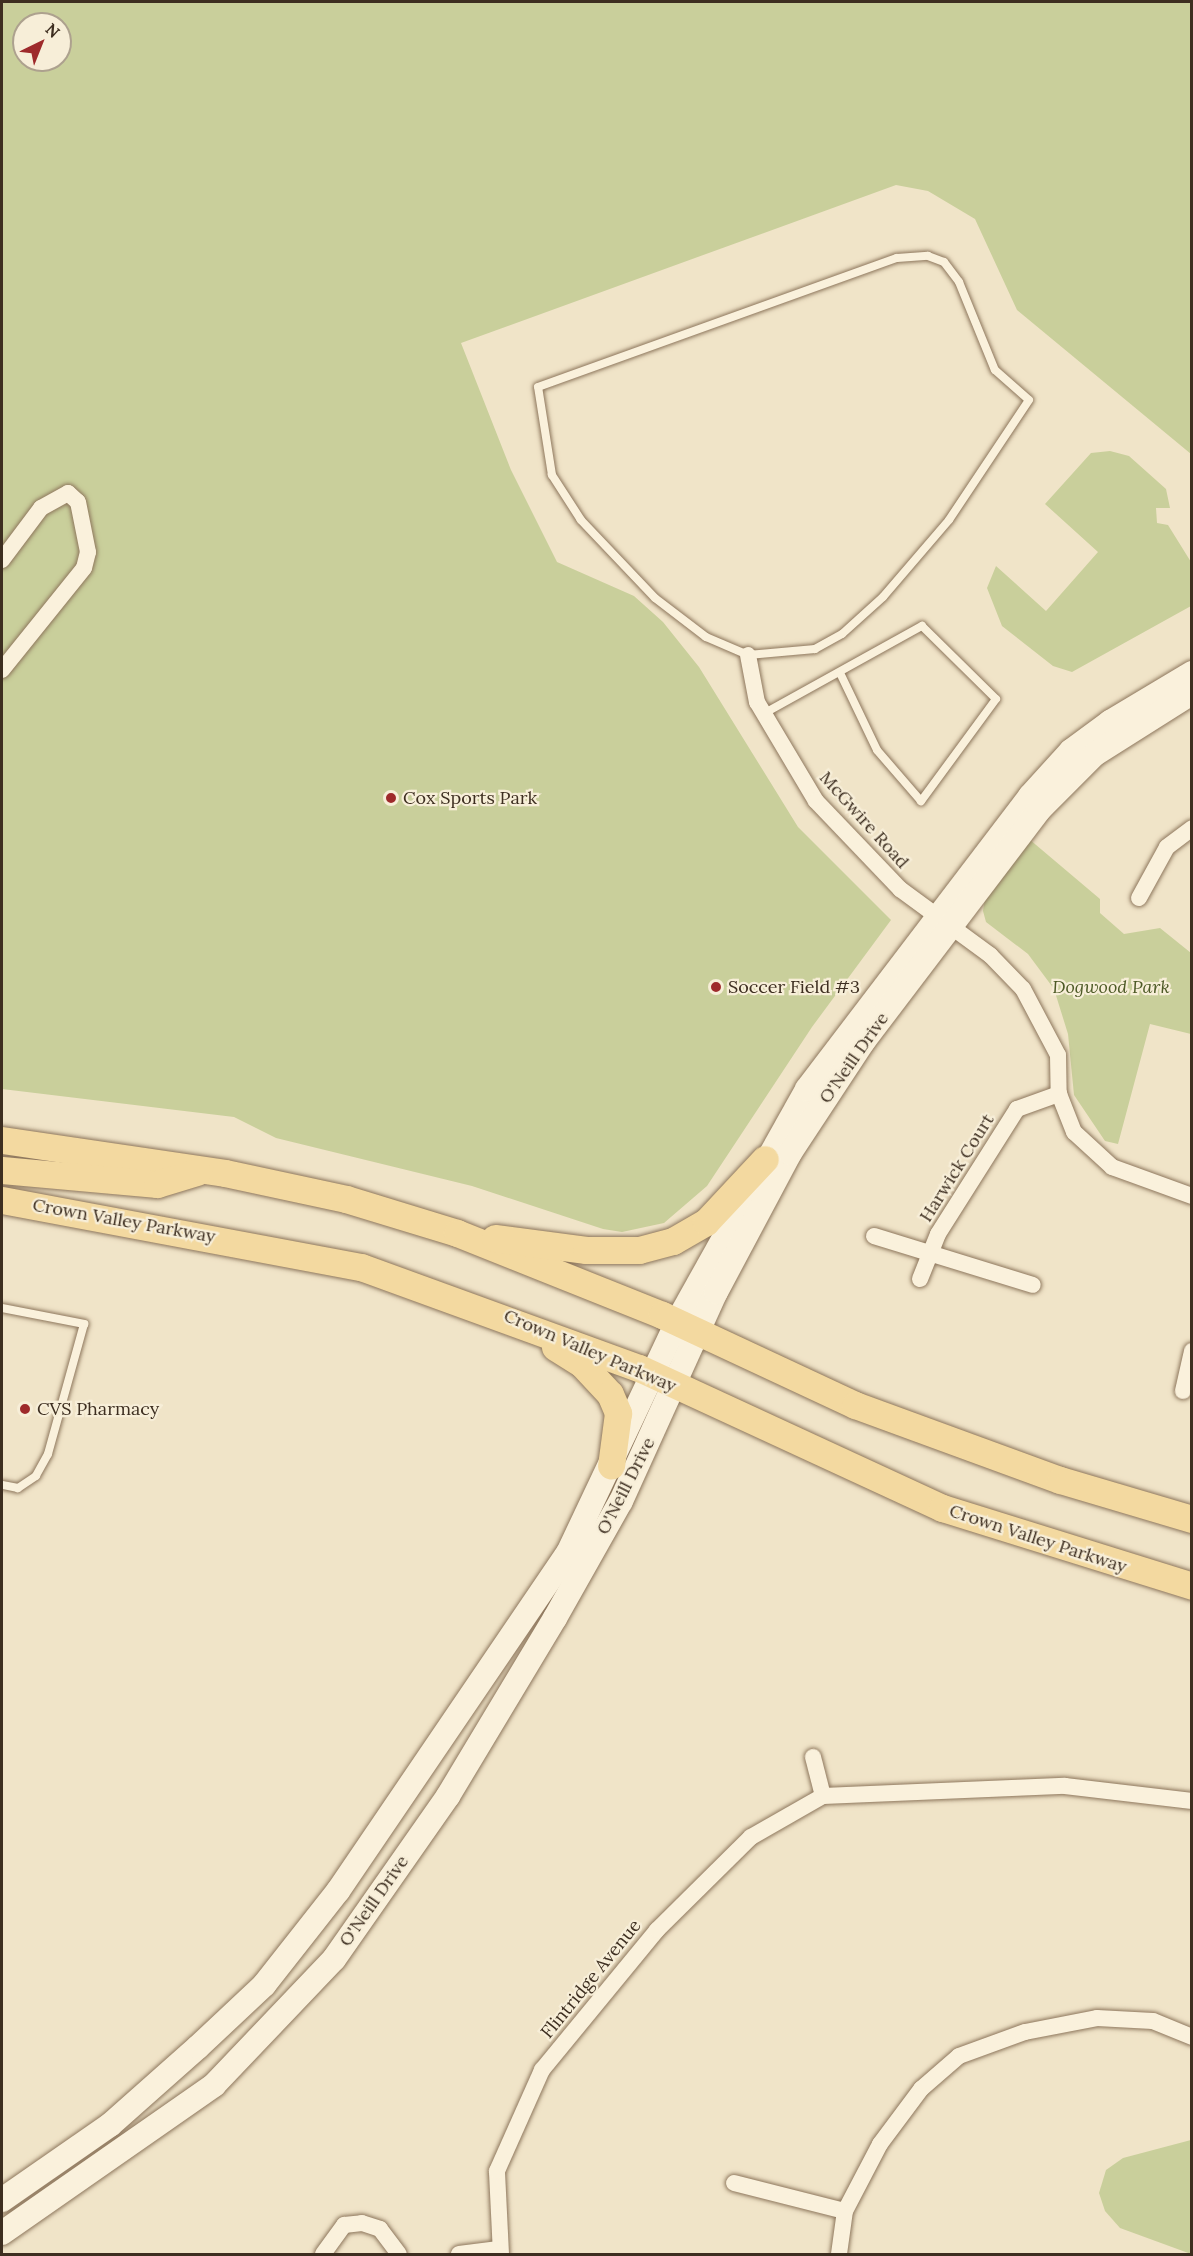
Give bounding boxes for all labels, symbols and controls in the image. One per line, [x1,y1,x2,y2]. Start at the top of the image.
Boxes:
north arrow [12,12,72,72]
text: N [42,19,64,42]
street label: McGwire Road [815,767,913,873]
place label: Cox Sports Park [403,787,537,809]
marker: Cox Sports Park [384,791,398,805]
place label: Soccer Field #3 [728,976,860,998]
park label: Dogwood Park [1052,976,1170,998]
marker: Soccer Field #3 [709,980,723,994]
street label: O'Neill Drive [815,1008,893,1108]
street label: Harwick Court [915,1110,999,1226]
street label: Crown Valley Parkway [31,1194,217,1248]
street label: Crown Valley Parkway [500,1305,680,1397]
place label: CVS Pharmacy [37,1398,159,1420]
marker: CVS Pharmacy [18,1402,32,1416]
street label: O'Neill Drive [592,1434,660,1538]
street label: Crown Valley Parkway [947,1500,1129,1578]
street label: O'Neill Drive [335,1851,413,1951]
street label: Flintridge Avenue [536,1915,646,2043]

